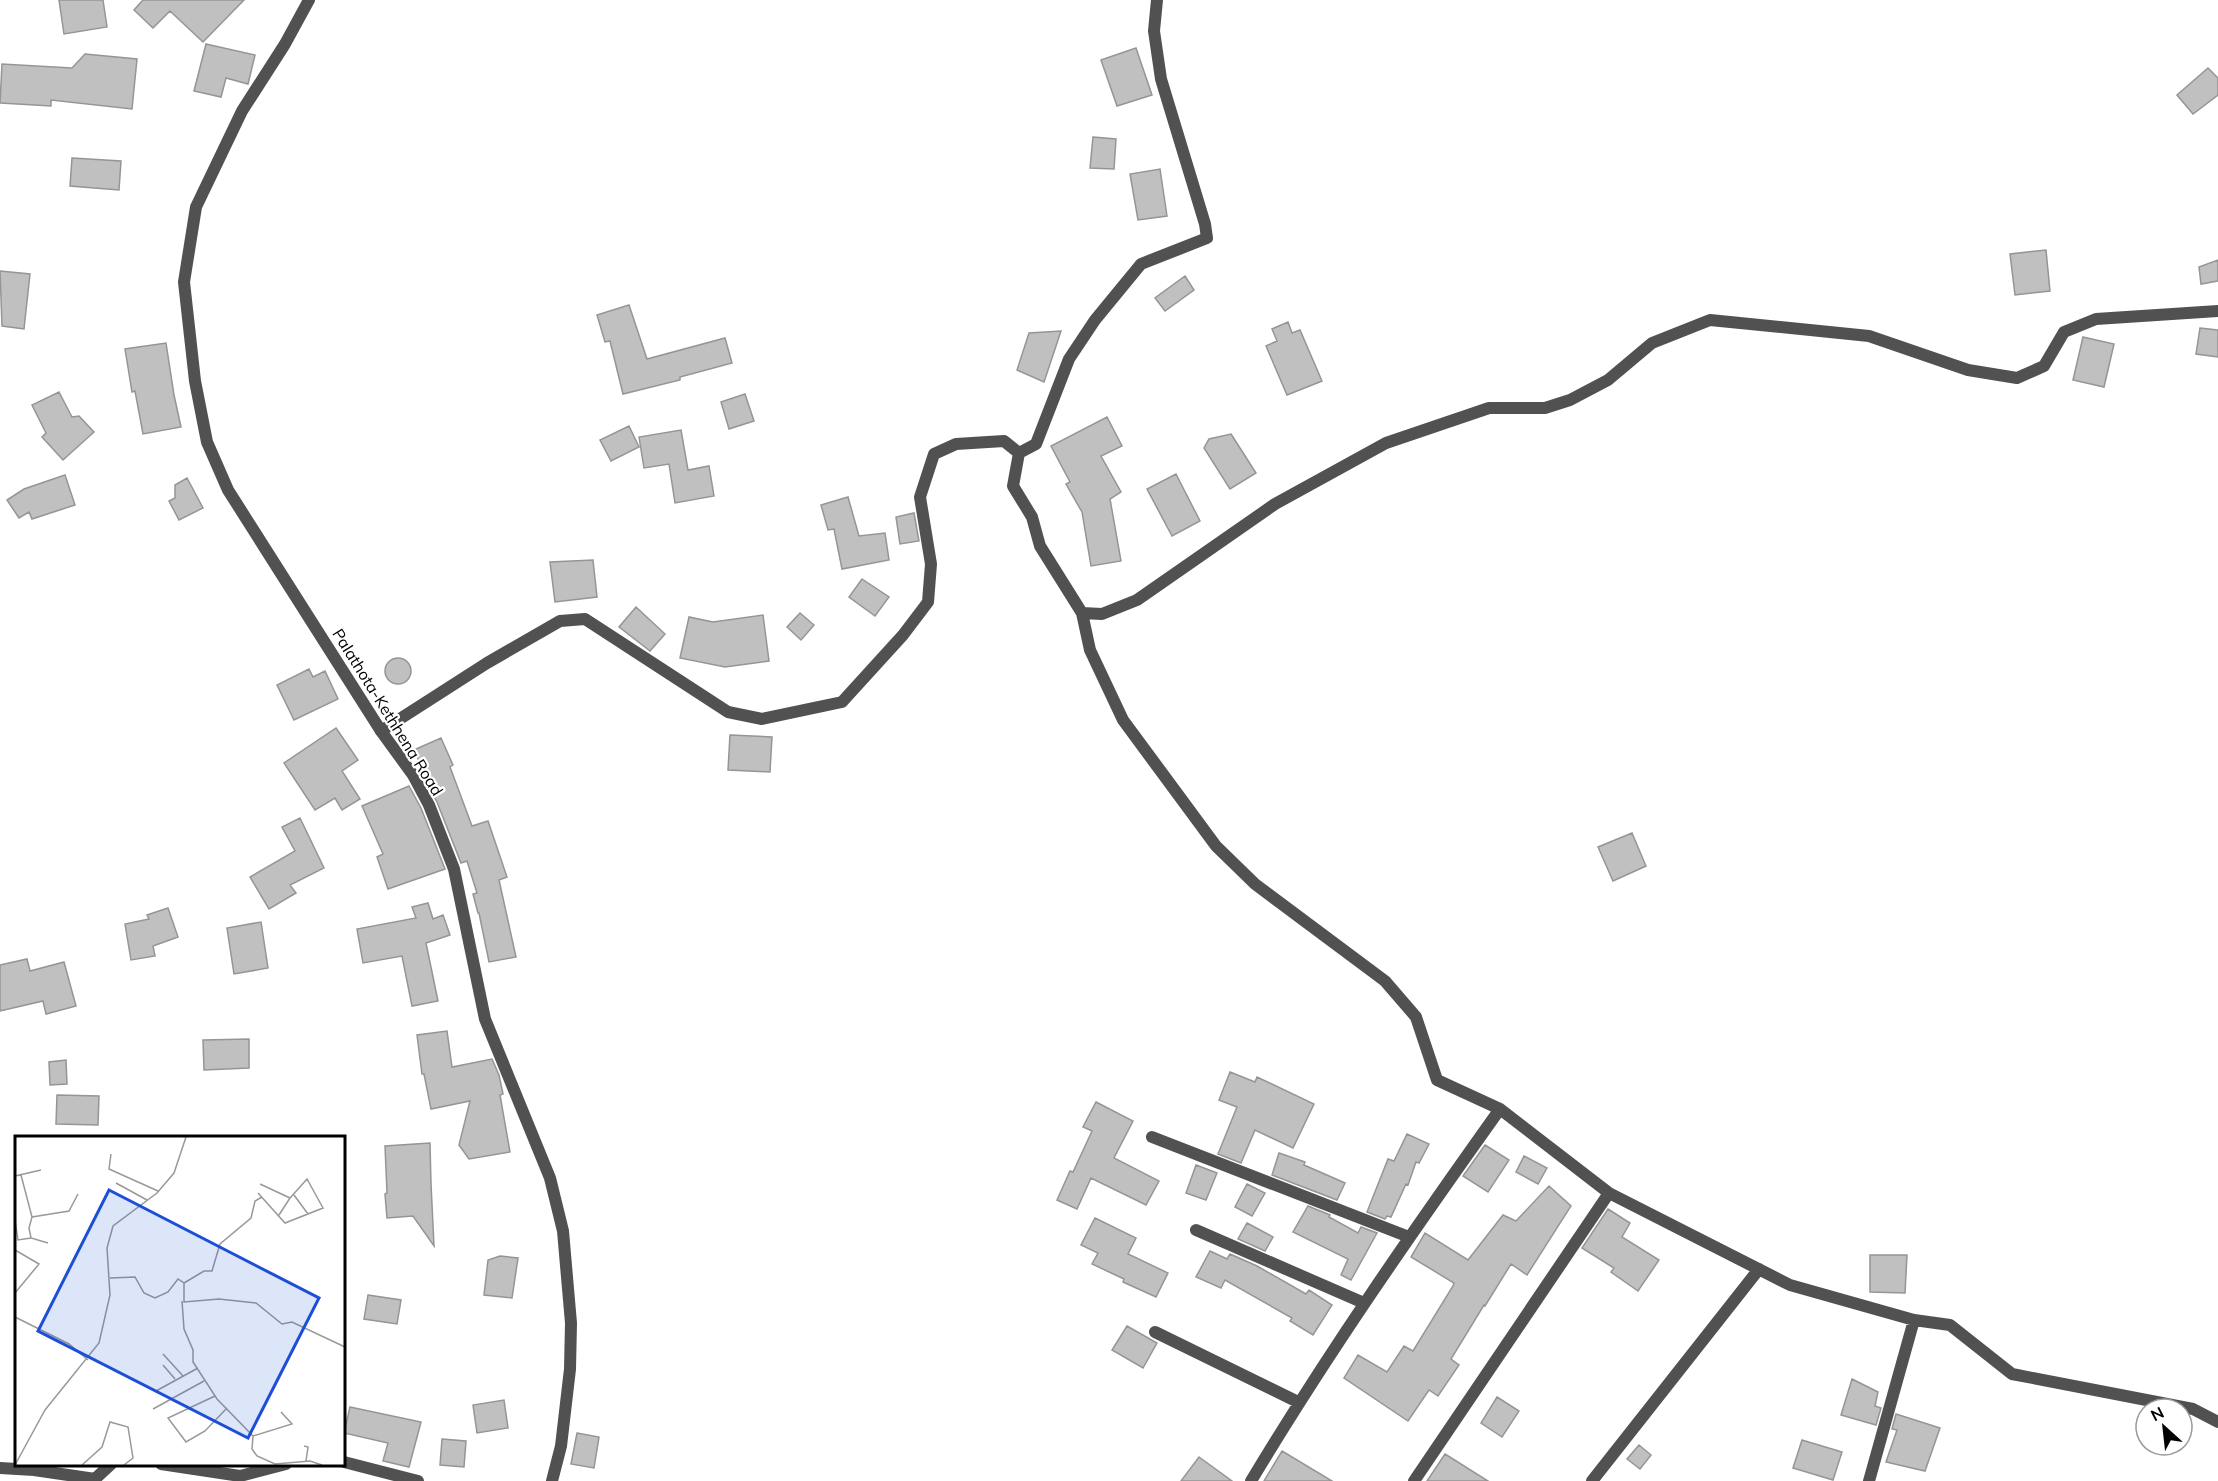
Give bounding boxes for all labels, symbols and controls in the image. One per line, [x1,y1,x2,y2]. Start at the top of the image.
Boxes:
street label: Palathota-Kethhena Road [328,625,448,799]
inset map [15,1136,345,1466]
north arrow [2134,1397,2194,1457]
text: N [2147,1402,2167,1425]

